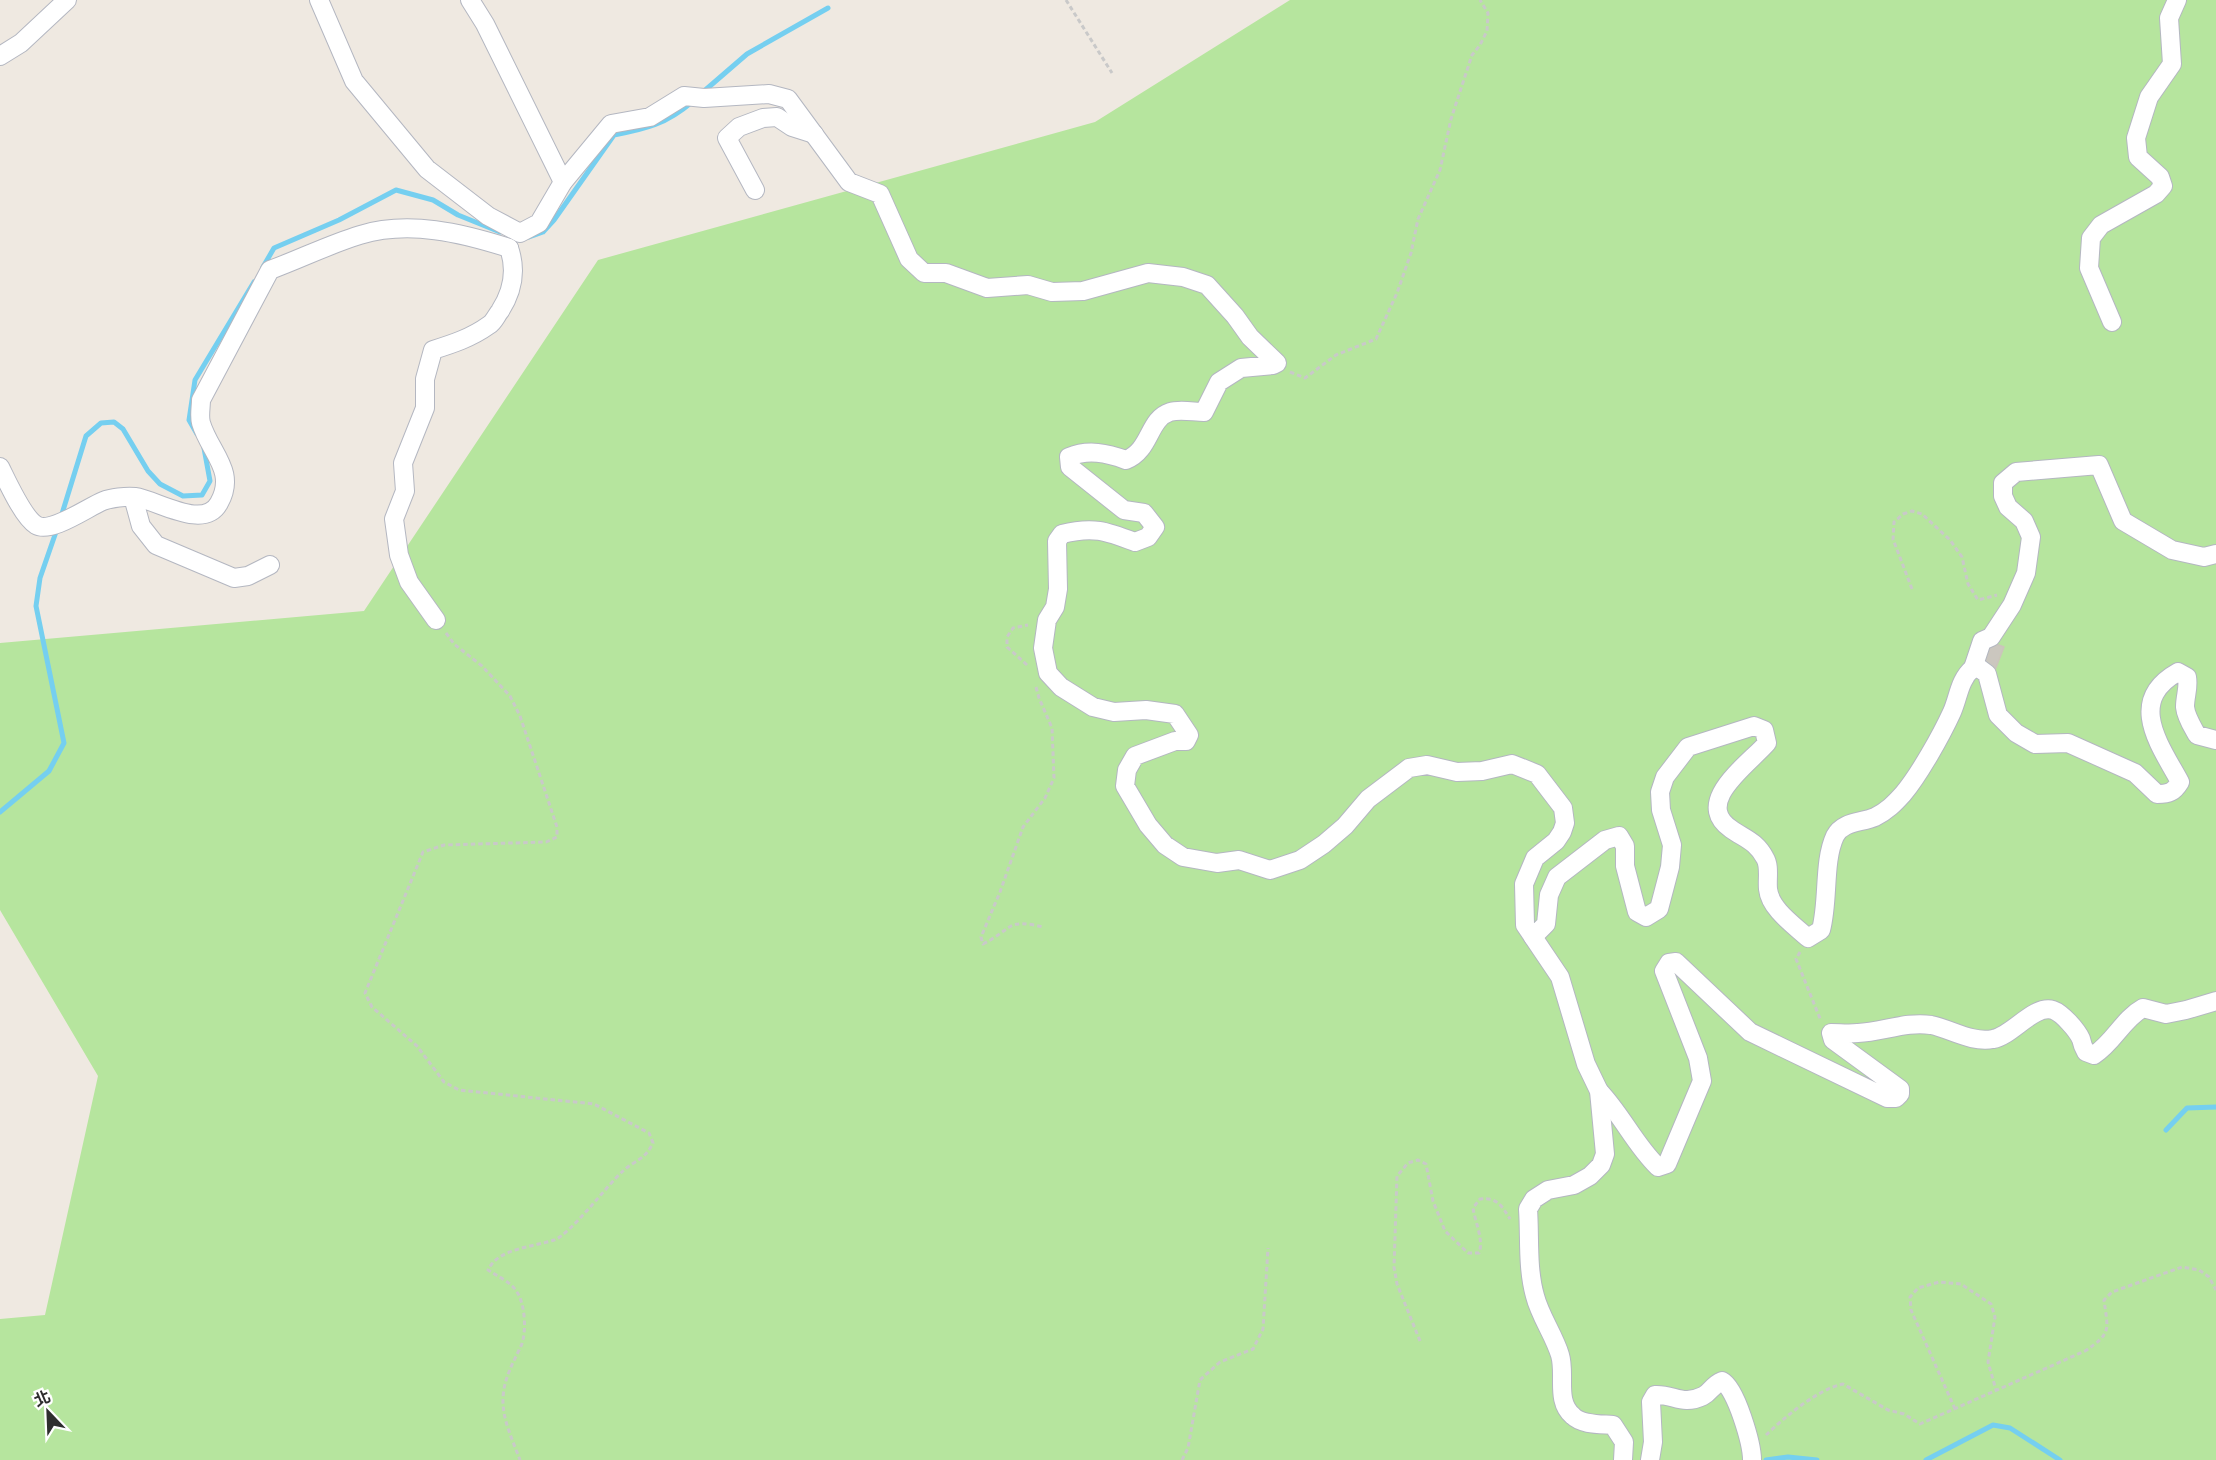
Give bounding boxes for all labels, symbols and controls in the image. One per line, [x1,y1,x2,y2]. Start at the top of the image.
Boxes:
north arrow [18,1382,78,1442]
text: 北 [30,1385,54,1411]

